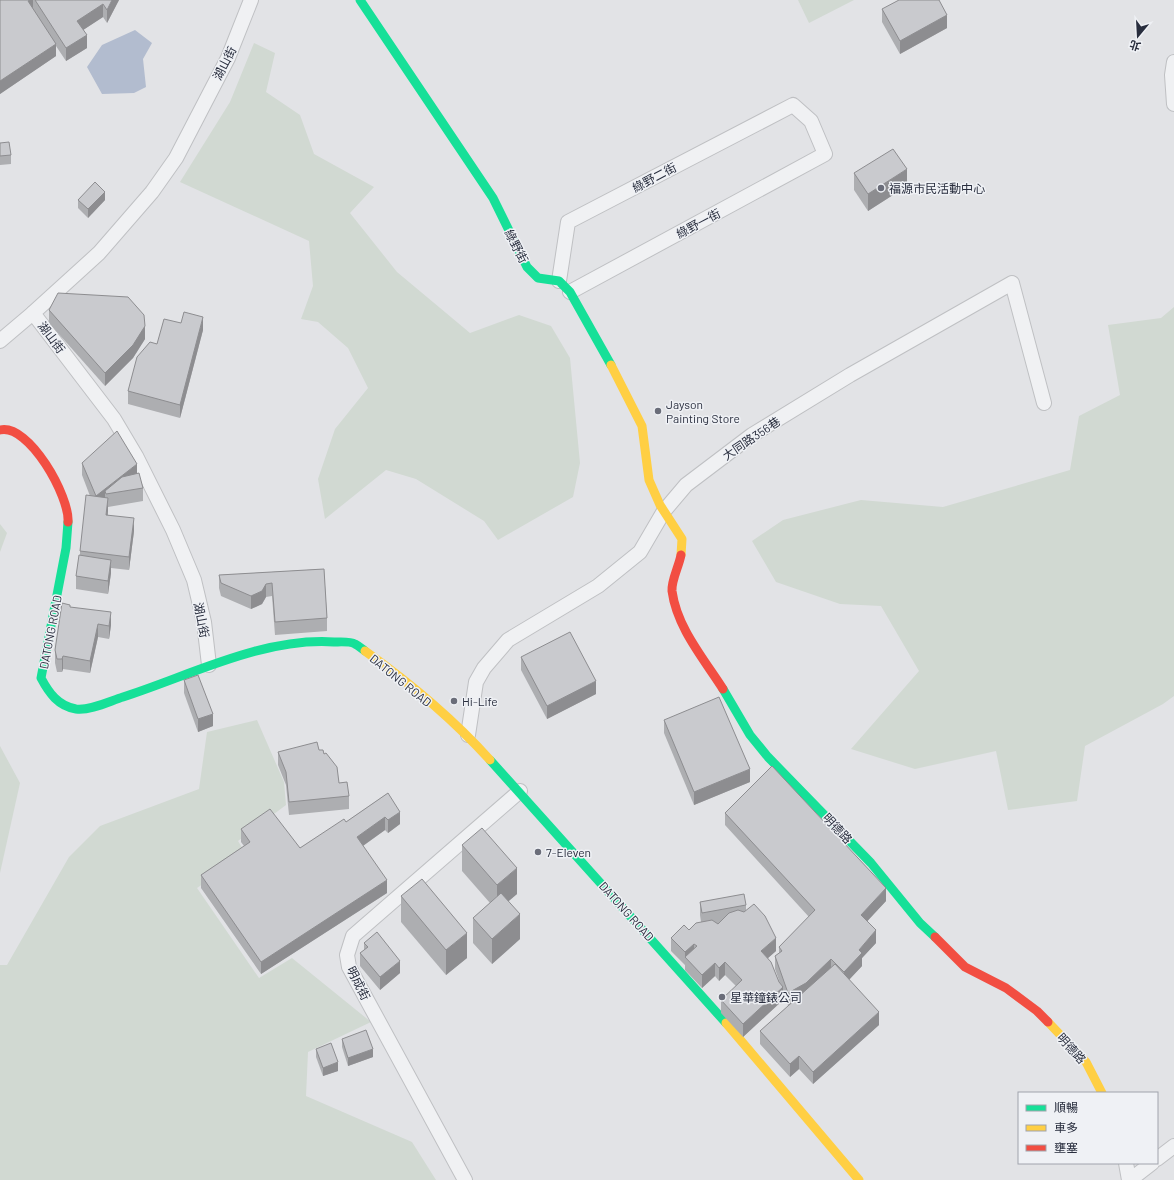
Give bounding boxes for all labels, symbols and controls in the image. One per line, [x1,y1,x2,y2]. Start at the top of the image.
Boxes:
north arrow [1118,16,1158,56]
text: 北 [1128,38,1142,54]
street label: 湖山街 [210,44,238,82]
street label: 綠野二街 [630,160,678,194]
place label: 福源市民活動中心 [889,181,985,195]
marker: 福源市民活動中心 [876,183,886,193]
street label: 綠野一街 [674,206,722,240]
street label: 綠野街 [503,227,531,265]
street label: 湖山街 [36,318,68,356]
place label: Jayson Painting Store [666,397,740,425]
marker: Jayson Painting Store [653,406,663,416]
street label: 大同路356巷 [720,414,782,462]
street label: DATONG ROAD [36,594,64,670]
street label: 湖山街 [192,601,212,639]
street label: DATONG ROAD [368,651,434,709]
place label: Hi-Life [462,694,498,708]
marker: Hi-Life [449,696,459,706]
street label: 明德路 [821,810,855,846]
place label: 7-Eleven [546,845,591,859]
marker: 7-Eleven [533,847,543,857]
street label: DATONG ROAD [597,879,657,943]
street label: 明成街 [345,964,373,1002]
place label: 星華鐘錶公司 [730,990,802,1004]
marker: 星華鐘錶公司 [717,992,727,1002]
street label: 明德路 [1055,1030,1089,1066]
legend [1018,1092,1158,1164]
text: 順暢 [1054,1100,1078,1114]
text: 車多 [1054,1120,1078,1134]
text: 壅塞 [1054,1140,1078,1154]

